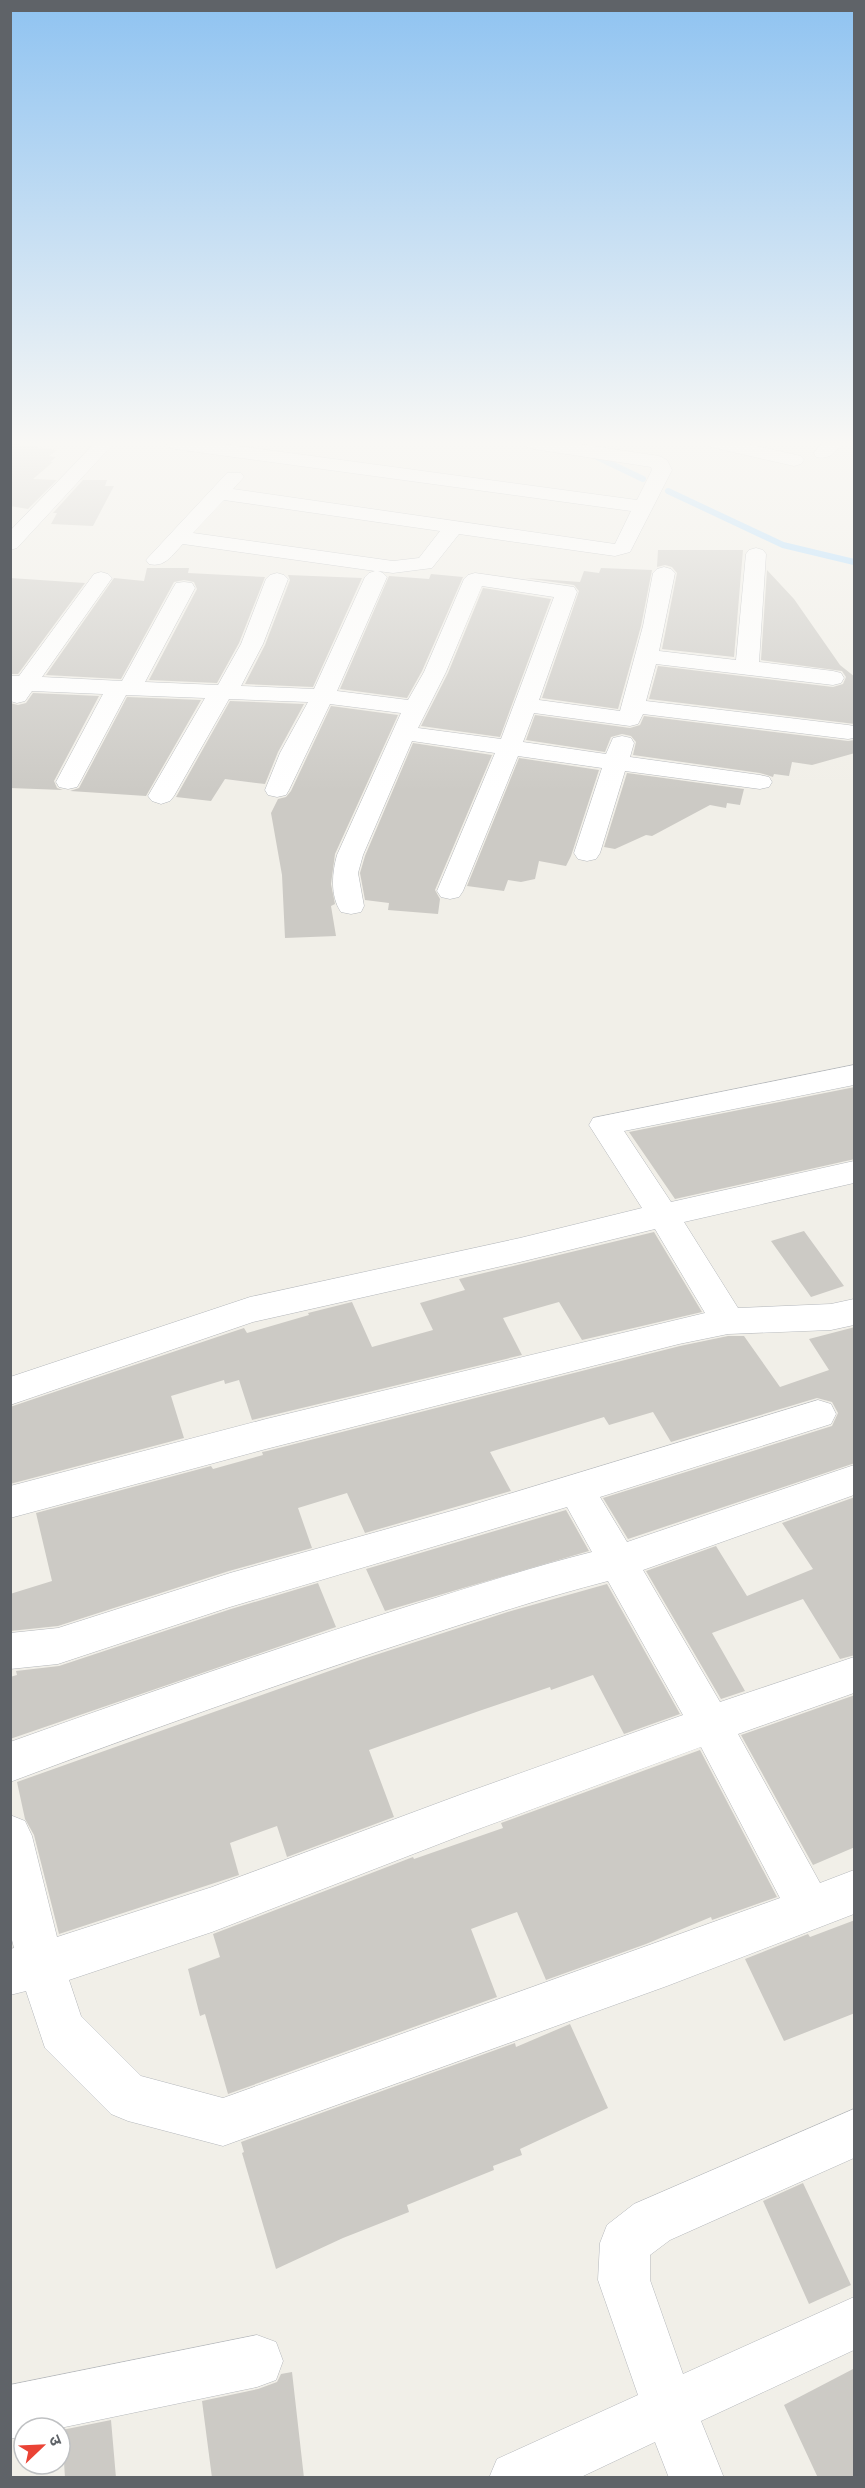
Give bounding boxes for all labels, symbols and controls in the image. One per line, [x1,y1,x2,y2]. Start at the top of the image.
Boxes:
north arrow [12,2416,72,2476]
text: उ [44,2432,66,2449]

